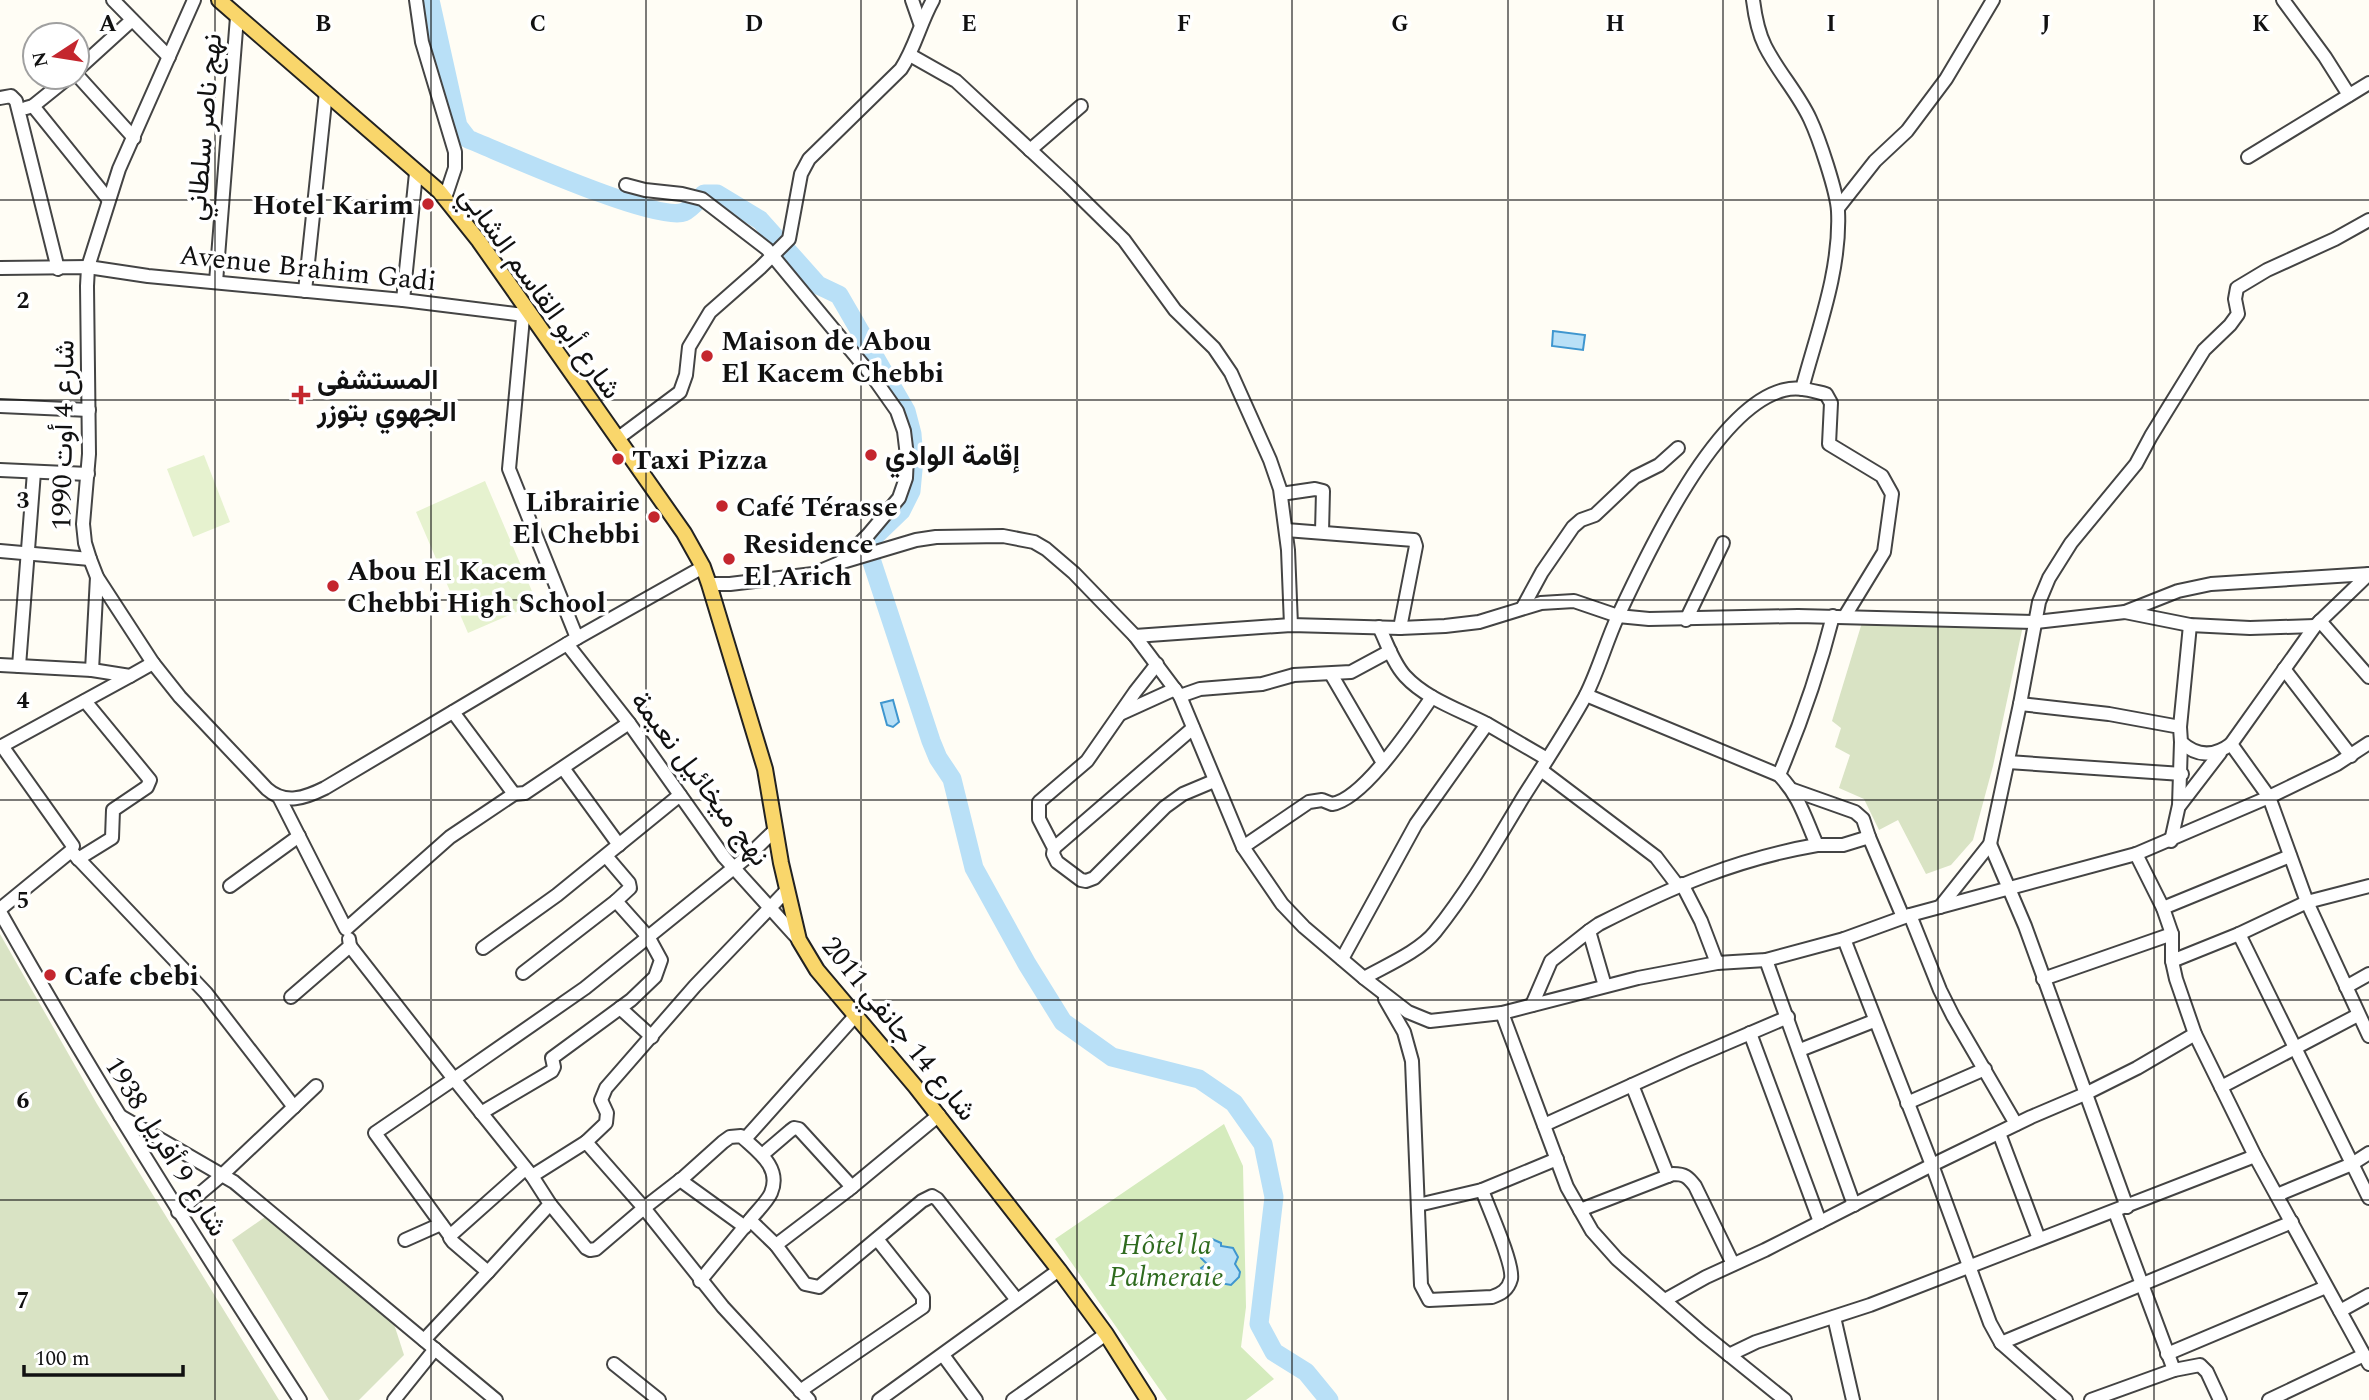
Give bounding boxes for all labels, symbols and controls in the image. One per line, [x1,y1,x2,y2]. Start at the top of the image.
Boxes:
text: A [99,7,117,42]
text: B [315,7,331,42]
text: C [530,7,546,42]
text: D [745,7,763,42]
text: E [961,7,977,42]
text: F [1177,7,1191,42]
text: G [1391,7,1409,42]
text: H [1605,7,1625,42]
text: I [1826,7,1836,42]
text: J [2041,7,2051,42]
text: K [2252,7,2270,42]
north arrow [21,21,91,91]
street label: نهج ناصر سلطاني [175,32,234,223]
text: N [25,49,57,70]
street label: شارع أبو القاسم الشابي [448,177,632,409]
place label: Hotel Karim [252,184,414,227]
marker: Hotel Karim [420,196,436,212]
street label: Avenue Brahim Gadi [177,234,439,303]
text: 2 [17,284,30,319]
place label: Maison de Abou El Kacem Chebbi [721,320,944,395]
street label: شارع 4 أوت 1990 [40,339,87,531]
marker: Maison de Abou El Kacem Chebbi [699,348,715,364]
place label: المستشفى الجهوي بتوزر [316,359,457,435]
marker: المستشفى الجهوي بتوزر [291,385,311,405]
place label: إقامة الوادي [885,435,1020,479]
place label: Taxi Pizza [632,439,768,482]
marker: إقامة الوادي [863,447,879,463]
marker: Taxi Pizza [610,451,626,467]
place label: Librairie El Chebbi [512,481,640,556]
text: 3 [17,484,30,519]
place label: Café Térasse [736,486,898,529]
marker: Café Térasse [714,498,730,514]
marker: Librairie El Chebbi [646,509,662,525]
place label: Residence El Arich [743,523,873,598]
place label: Abou El Kacem Chebbi High School [347,550,606,625]
marker: Residence El Arich [721,551,737,567]
marker: Abou El Kacem Chebbi High School [325,578,341,594]
street label: نهج ميخائيل نعيمة [619,682,780,876]
text: 4 [17,684,30,719]
text: 5 [17,884,29,919]
street label: شارع 14 جانفي 2011 [811,927,987,1131]
place label: Cafe cbebi [64,955,199,998]
marker: Cafe cbebi [42,967,58,983]
street label: شارع 9 أفريل 1938 [93,1048,239,1245]
text: 6 [17,1084,30,1119]
park label: Hôtel la Palmeraie [1108,1224,1224,1299]
text: 7 [17,1284,29,1319]
scale bar [24,1334,184,1378]
text: 100 m [35,1343,90,1375]

